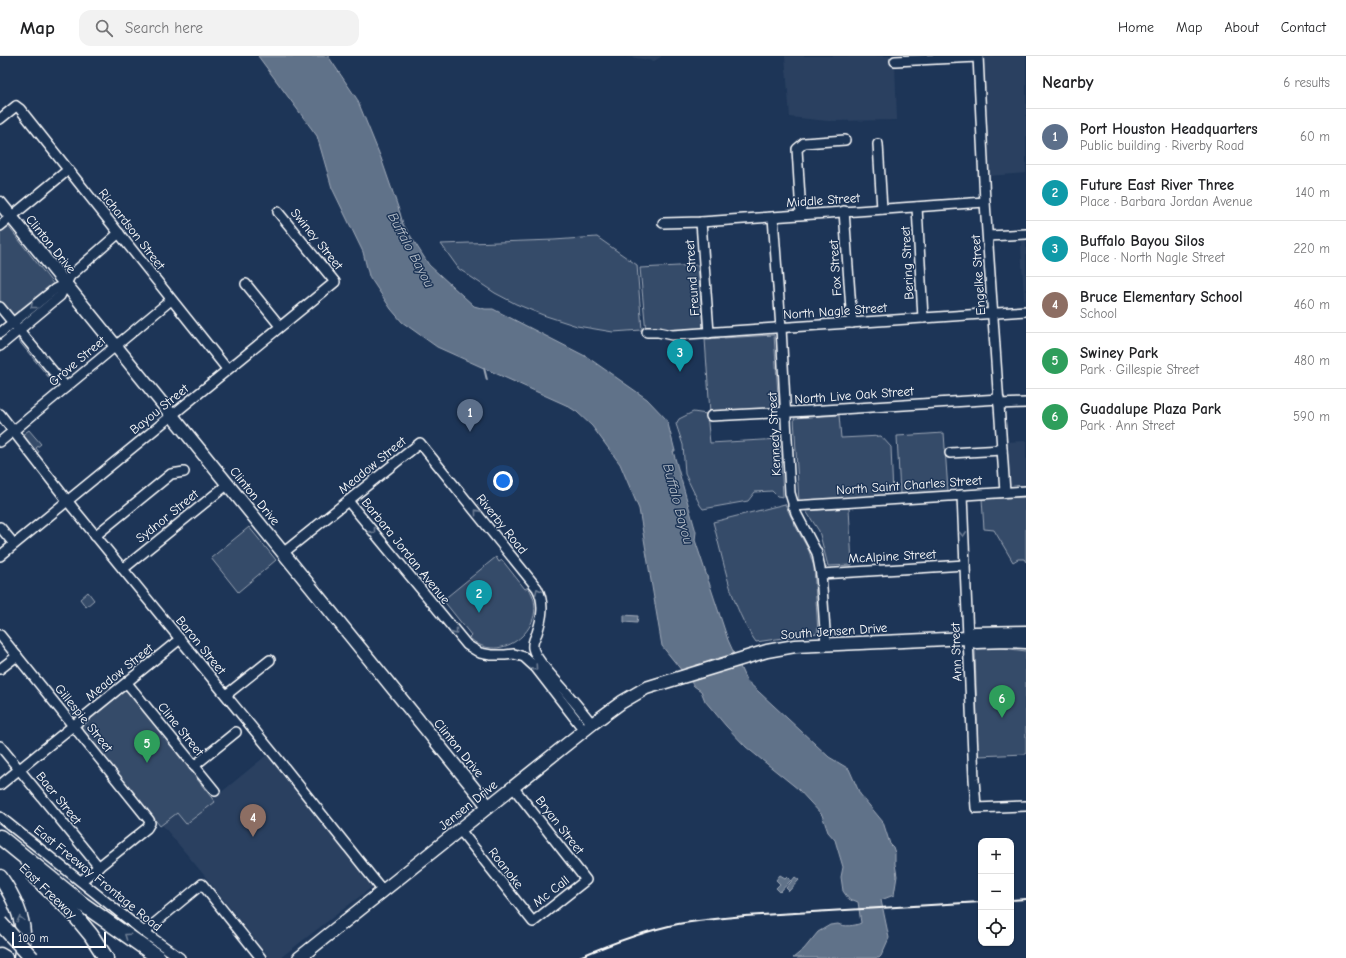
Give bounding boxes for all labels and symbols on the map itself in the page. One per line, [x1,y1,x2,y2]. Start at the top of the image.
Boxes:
street label: Richardson Street [96,186,169,273]
street label: Middle Street [786,190,862,210]
street label: Swiney Street [288,205,347,274]
water label: Buffalo Bayou [384,209,438,291]
street label: Clinton Drive [23,212,79,277]
street label: Bering Street [898,225,916,300]
street label: Engelke Street [968,233,988,316]
street label: Freund Street [682,238,702,317]
street label: Fox Street [825,238,844,297]
street label: North Nagle Street [783,300,889,322]
one-way arrow [31,301,38,308]
street label: Grove Street [46,332,109,389]
pin: 3 [667,339,693,372]
street label: Bayou Street [127,380,192,437]
street label: North Live Oak Street [794,383,915,407]
street label: Kennedy Street [764,390,784,476]
pin: 1 [457,399,483,432]
street label: Meadow Street [335,432,410,497]
water label: Buffalo Bayou [659,462,697,546]
street label: Clinton Drive [227,464,283,529]
your location [493,471,513,491]
street label: North Saint Charles Street [836,472,984,498]
street label: Sydnor Street [133,486,202,546]
street label: Riverby Road [473,491,531,557]
street label: Barbara Jordan Avenue [359,495,454,607]
one-way arrow [474,510,481,517]
one-way arrow [368,526,375,533]
one-way arrow [959,531,968,537]
street label: McAlpine Street [848,546,938,566]
pin: 2 [466,580,492,613]
one-way arrow [535,588,543,595]
street label: Baron Street [173,613,230,678]
street label: South Jensen Drive [780,620,888,642]
street label: Ann Street [947,621,965,682]
one-way arrow [451,627,458,634]
street label: Meadow Street [82,639,157,704]
one-way arrow [531,663,538,671]
street label: Gillespie Street [52,681,117,756]
pin: 6 [989,685,1015,718]
street label: Cline Street [155,699,208,760]
street label: Clinton Drive [431,716,487,781]
pin: 5 [134,730,160,763]
street label: Baer Street [33,769,86,828]
street label: Jensen Drive [436,777,501,833]
street label: Bryan Street [533,793,588,858]
pin: 4 [240,804,266,837]
street label: East Freeway Frontage Road [31,822,165,934]
street label: Roanoke [485,845,527,892]
street label: East Freeway [16,860,80,922]
street label: Mc Call [530,872,572,910]
one-way arrow [17,916,25,923]
scale bar [12,930,106,949]
one-way arrow [125,934,132,941]

